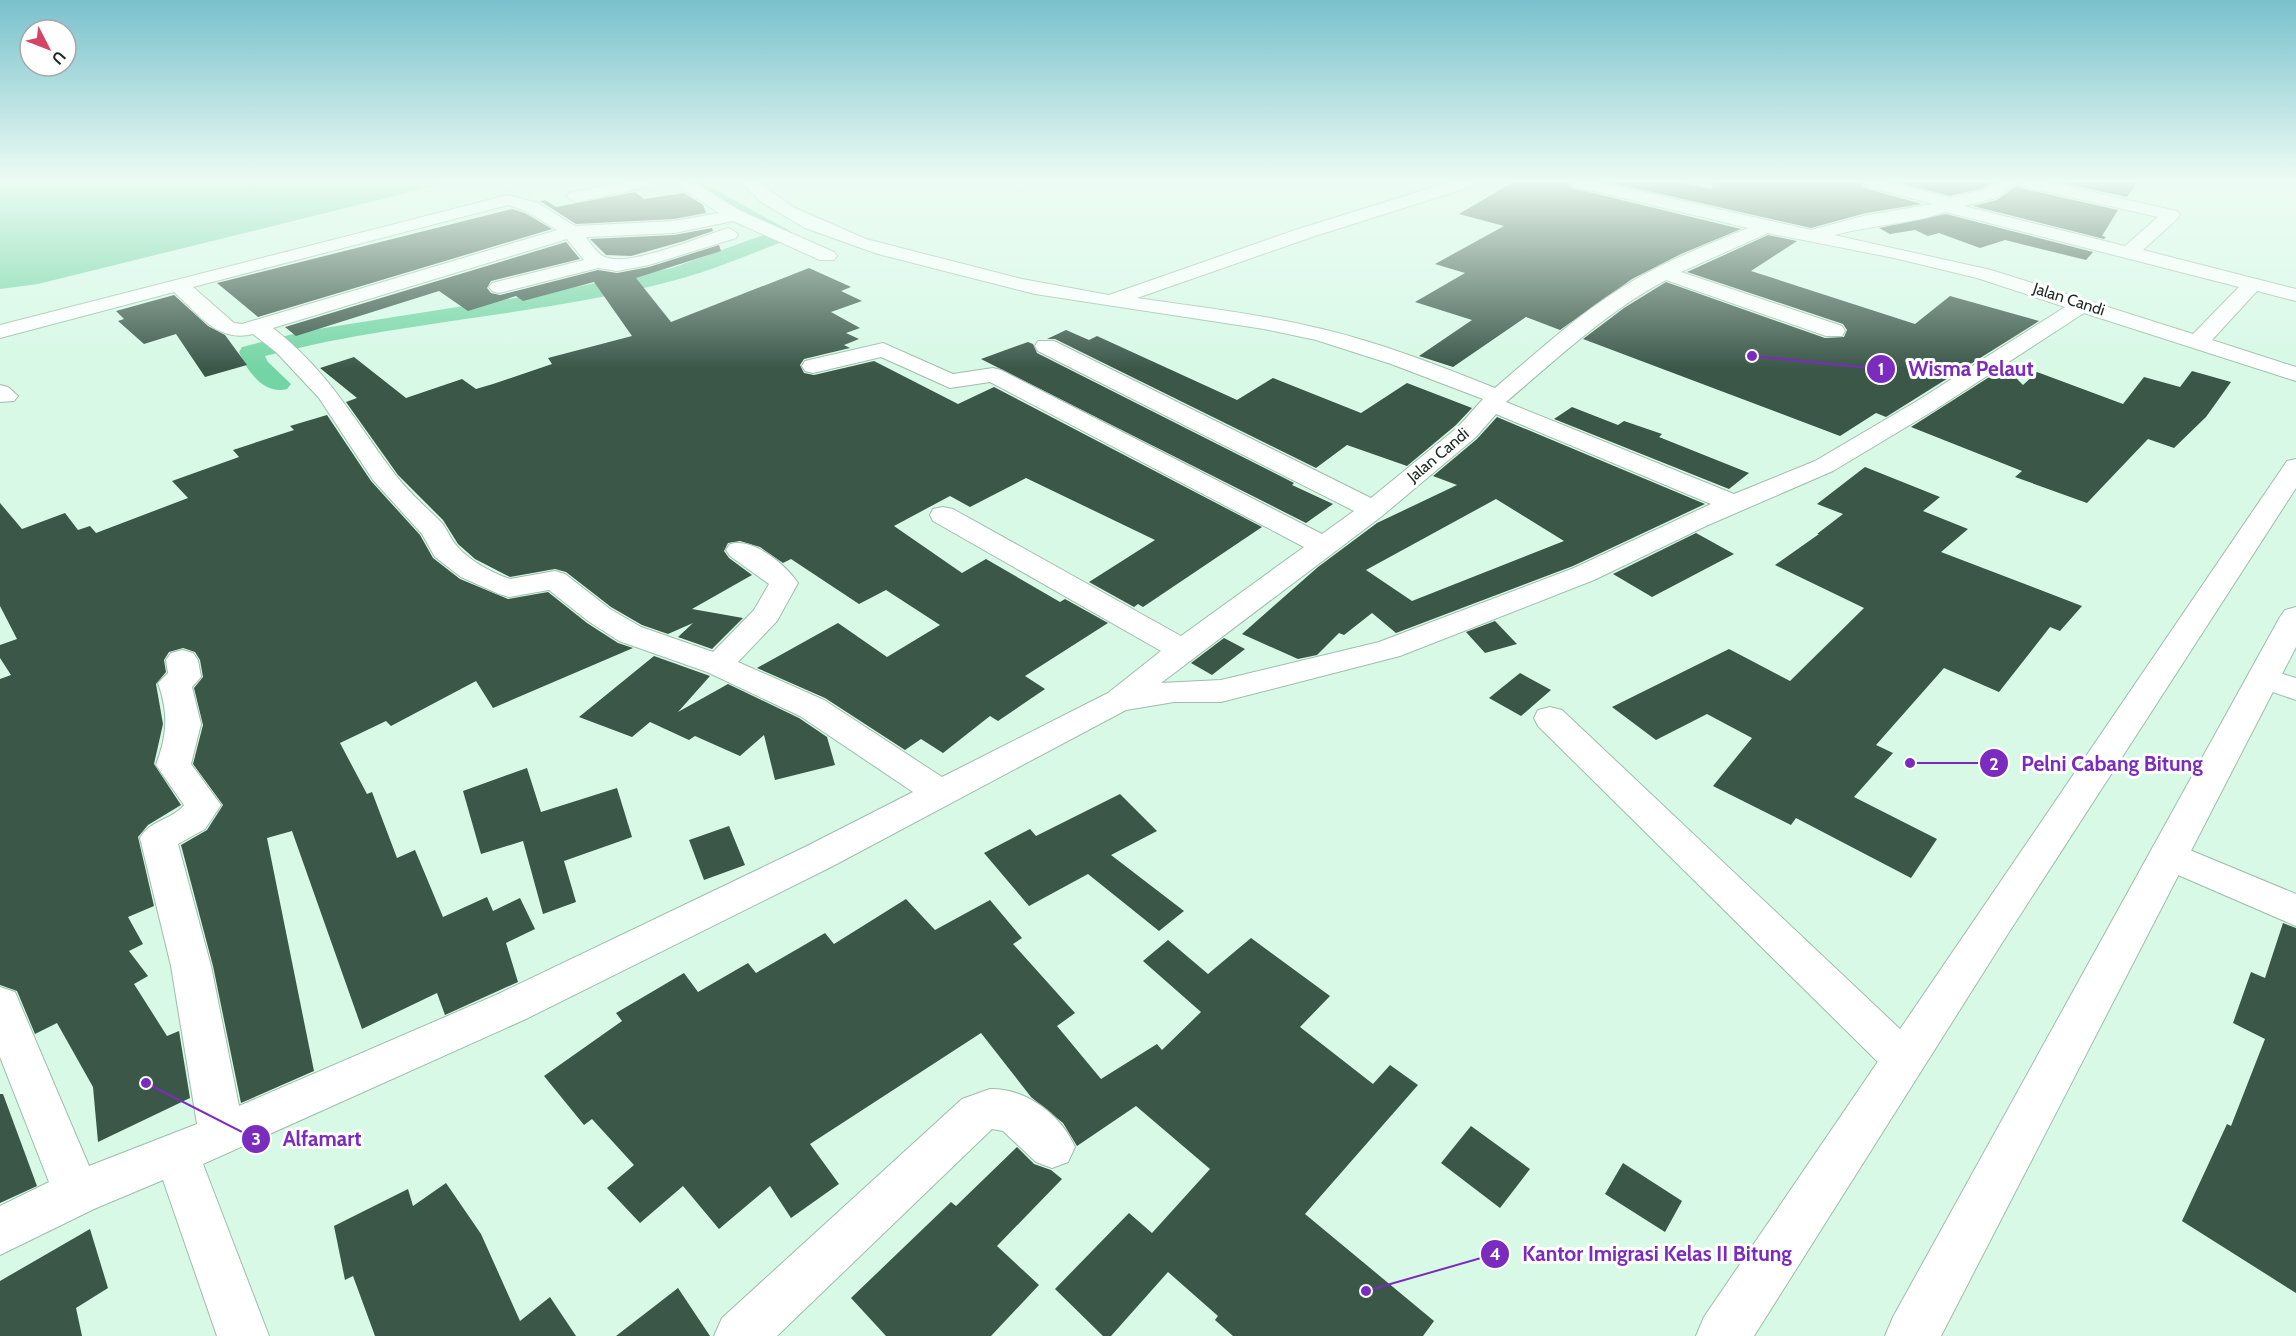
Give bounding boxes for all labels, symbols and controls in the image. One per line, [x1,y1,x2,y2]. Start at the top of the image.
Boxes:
north arrow [18,18,78,78]
text: U [48,47,70,68]
street label: Jalan Candi [2030,278,2107,320]
callout: Wisma Pelaut [1866,349,2045,388]
text: Wisma Pelaut [1908,356,2034,381]
text: 1 [1878,358,1884,380]
street label: Jalan Candi [1403,424,1473,487]
callout: Pelni Cabang Bitung [1979,744,2215,783]
text: Pelni Cabang Bitung [2021,751,2203,776]
text: 2 [1989,753,1999,775]
callout: Alfamart [241,1119,374,1158]
text: Alfamart [283,1126,361,1151]
text: 3 [251,1128,261,1150]
callout: Kantor Imigrasi Kelas II Bitung [1480,1234,1804,1273]
text: Kantor Imigrasi Kelas II Bitung [1522,1241,1792,1266]
text: 4 [1489,1243,1501,1265]

